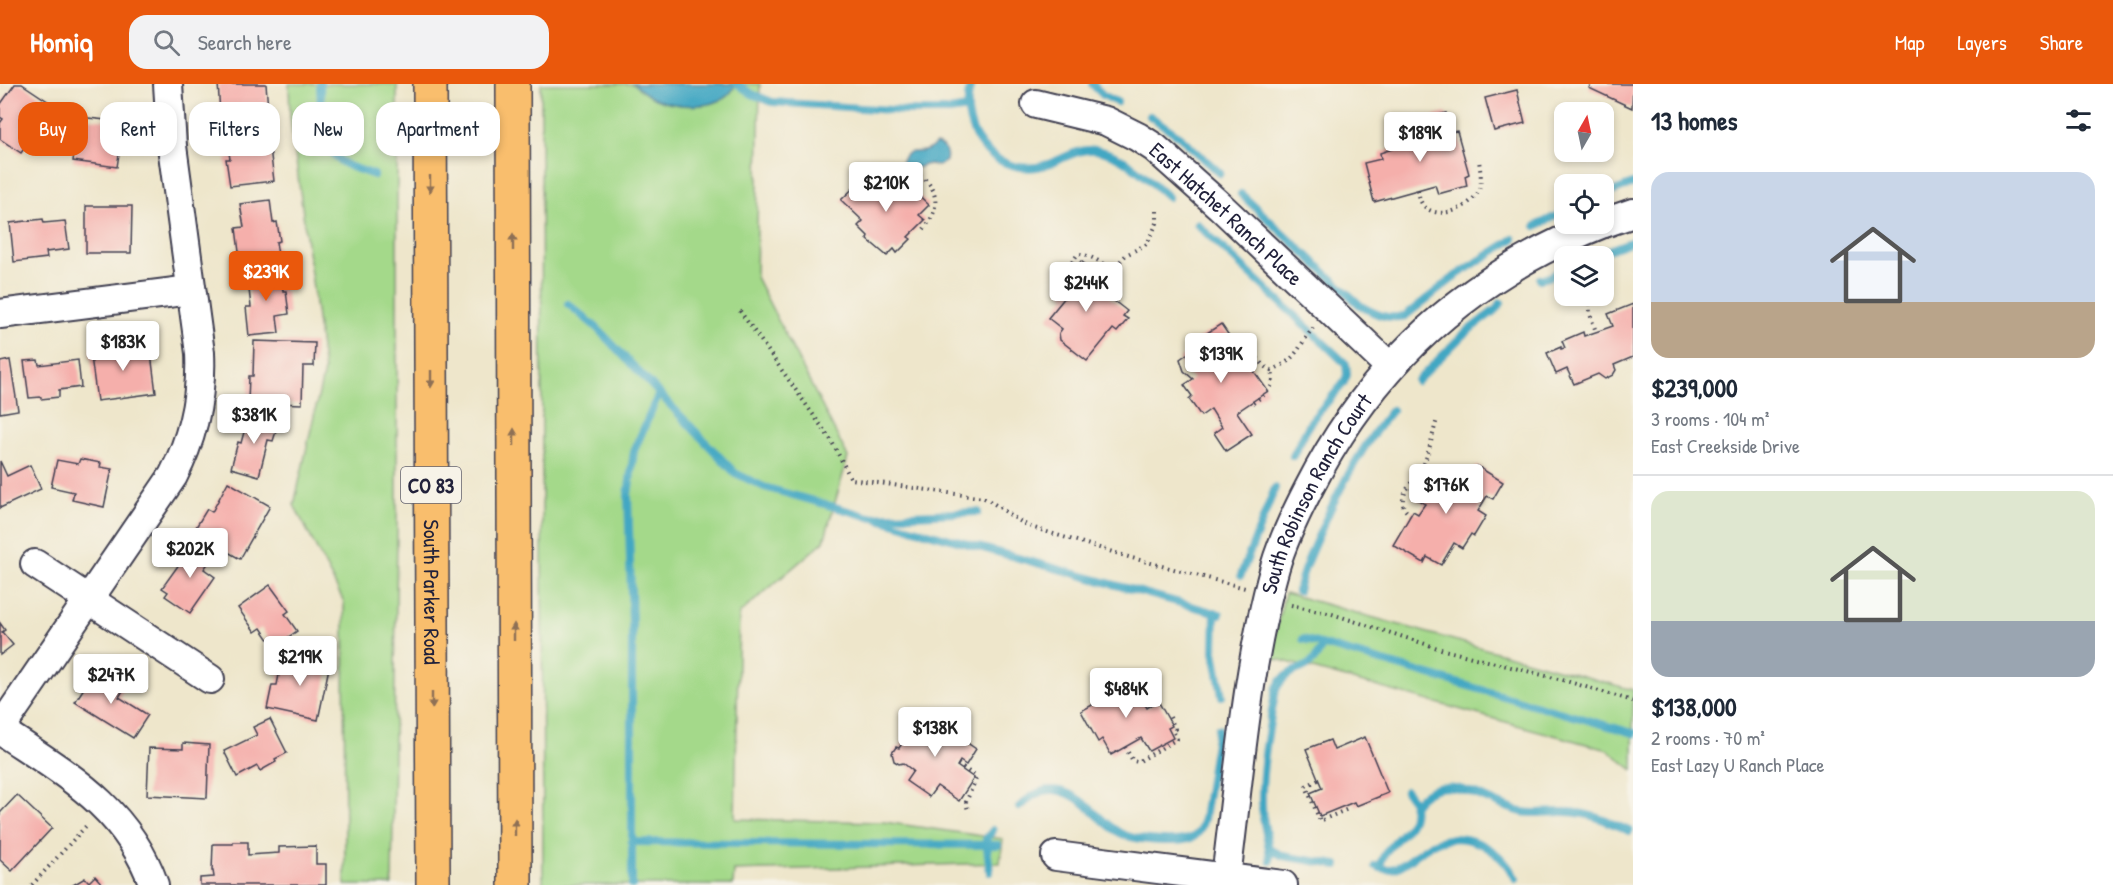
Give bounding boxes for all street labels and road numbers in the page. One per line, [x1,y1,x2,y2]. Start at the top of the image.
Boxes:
street label: East Hatchet Ranch Place [1143,135,1310,292]
street label: South Robinson Ranch Court [1253,387,1379,597]
road number: CO 83 [401,467,461,503]
street label: South Parker Road [417,519,447,665]

